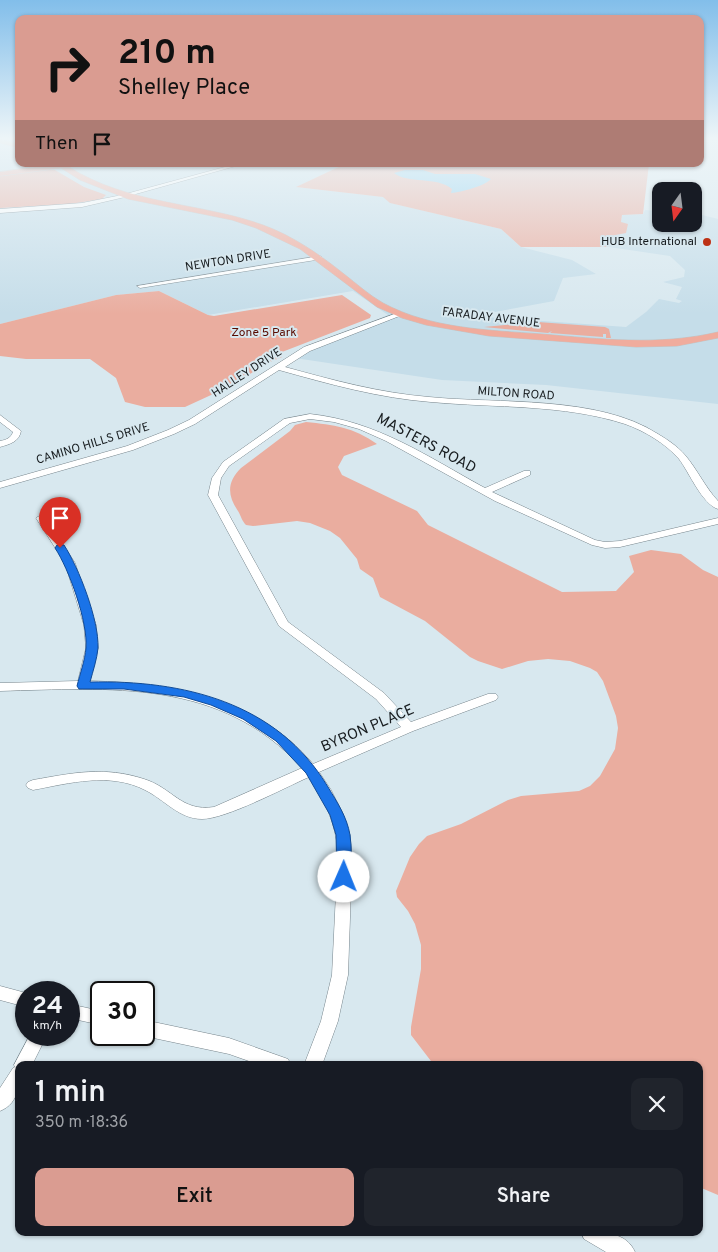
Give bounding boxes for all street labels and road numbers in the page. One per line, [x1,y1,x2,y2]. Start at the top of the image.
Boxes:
street label: NEWTON DRIVE [184,246,272,276]
street label: FARADAY AVENUE [441,304,541,332]
street label: HALLEY DRIVE [209,344,285,402]
street label: MILTON ROAD [477,383,555,405]
street label: MASTERS ROAD [373,410,479,478]
street label: CAMINO HILLS DRIVE [34,419,152,469]
street label: BYRON PLACE [319,701,417,757]

